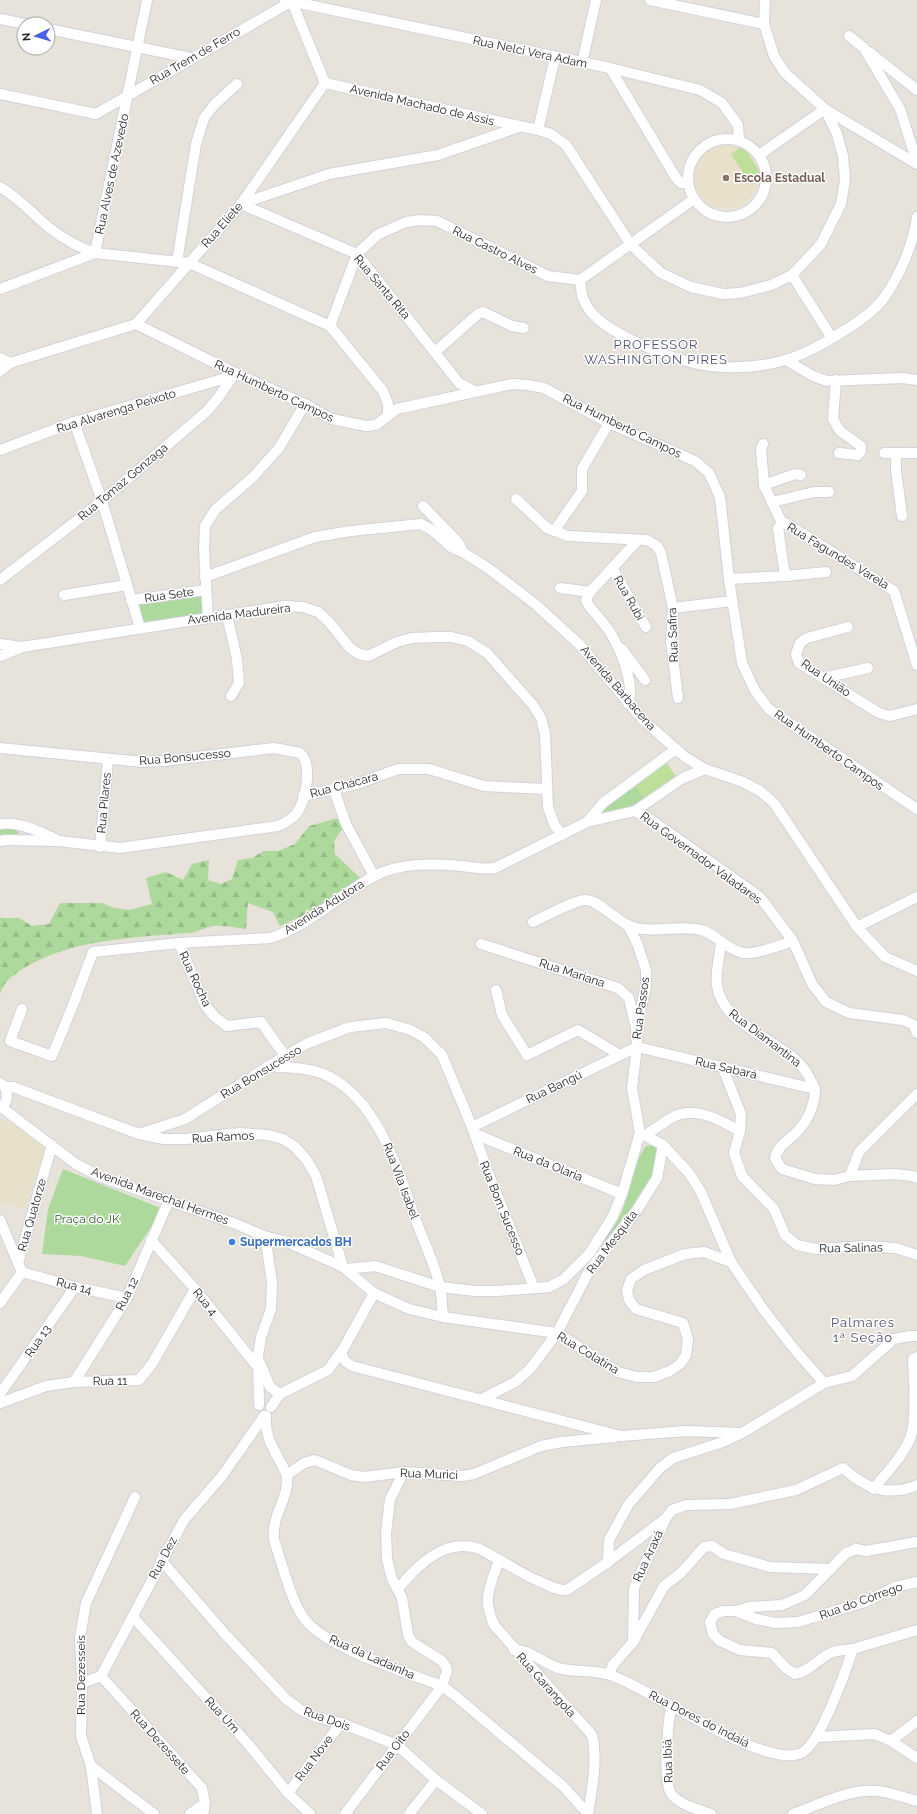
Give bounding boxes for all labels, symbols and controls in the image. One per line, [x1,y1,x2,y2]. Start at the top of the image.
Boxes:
north arrow [16,16,56,56]
street label: Rua Trem de Ferro [147,24,243,88]
text: N [20,32,33,42]
street label: Rua Nelci Vera Adam [472,33,588,71]
street label: Avenida Machado de Assis [348,82,496,128]
street label: Rua Alves de Azevedo [92,112,132,236]
place label: Escola Estadual [734,171,825,185]
marker: Escola Estadual [721,173,731,183]
street label: Rua Eliete [198,199,246,251]
street label: Rua Castro Alves [450,223,540,277]
street label: Rua Santa Rita [351,252,413,322]
district label: PROFESSOR WASHINGTON PIRES [584,337,728,367]
street label: Rua Humberto Campos [212,357,336,425]
street label: Rua Alvarenga Peixoto [55,386,177,436]
street label: Rua Humberto Campos [560,391,684,461]
street label: Rua Tomaz Gonzaga [75,440,171,524]
street label: Rua Fagundes Varela [784,520,892,592]
street label: Rua Rubi [611,573,647,623]
street label: Rua Sete [143,585,195,605]
street label: Avenida Madureira [187,601,291,627]
street label: Rua Safira [665,607,681,663]
street label: Avenida Barbacena [577,643,659,733]
street label: Rua União [799,656,853,700]
street label: Rua Humberto Campos [772,707,887,793]
street label: Rua Bonsucesso [139,746,231,768]
street label: Rua Chácara [308,769,380,801]
street label: Rua Pilares [94,772,114,834]
street label: Rua Governador Valadares [637,809,765,907]
street label: Avenida Adutora [281,877,367,937]
street label: Rua Rocha [176,949,214,1009]
street label: Rua Mariana [537,956,607,990]
street label: Rua Passos [630,976,652,1040]
street label: Rua Diamantina [726,1006,804,1070]
street label: Rua Bonsucesso [218,1042,304,1102]
street label: Rua Sabará [694,1054,758,1082]
street label: Rua Bangú [524,1067,584,1107]
street label: Rua Ramos [191,1128,255,1146]
street label: Rua Vila Isabel [380,1141,422,1222]
street label: Rua da Olaria [511,1144,585,1184]
street label: Rua Bom Sucesso [477,1159,527,1257]
street label: Avenida Marechal Hermes [89,1165,231,1228]
street label: Rua Quatorze [15,1177,49,1253]
street label: Rua Mesquita [584,1208,640,1276]
park label: Praça do JK [54,1212,120,1226]
place label: Supermercados BH [240,1235,352,1249]
marker: Supermercados BH [227,1237,237,1247]
street label: Rua Salinas [819,1240,883,1256]
street label: Rua 14 [55,1275,94,1297]
street label: Rua 12 [113,1275,141,1313]
street label: Rua 4 [190,1286,220,1319]
district label: Palmares 1ª Seção [831,1315,895,1345]
street label: Rua 13 [22,1322,54,1360]
street label: Rua Colatina [554,1329,622,1377]
street label: Rua 11 [93,1374,127,1388]
street label: Rua Murici [400,1466,458,1482]
street label: Rua Araxá [630,1528,666,1584]
street label: Rua Dez [146,1534,180,1582]
street label: Rua do Córrego [818,1579,904,1623]
street label: Rua da Ladainha [327,1632,417,1682]
street label: Rua Dezesseis [74,1635,88,1715]
street label: Rua Garangola [513,1650,579,1720]
street label: Rua Dores do Indaiá [646,1688,752,1750]
street label: Rua Um [202,1694,242,1736]
street label: Rua Dois [302,1704,352,1734]
street label: Rua Dezessete [127,1707,193,1777]
street label: Rua Oito [373,1727,413,1773]
street label: Rua Nove [292,1732,336,1784]
street label: Rua Ibiá [660,1739,676,1783]

